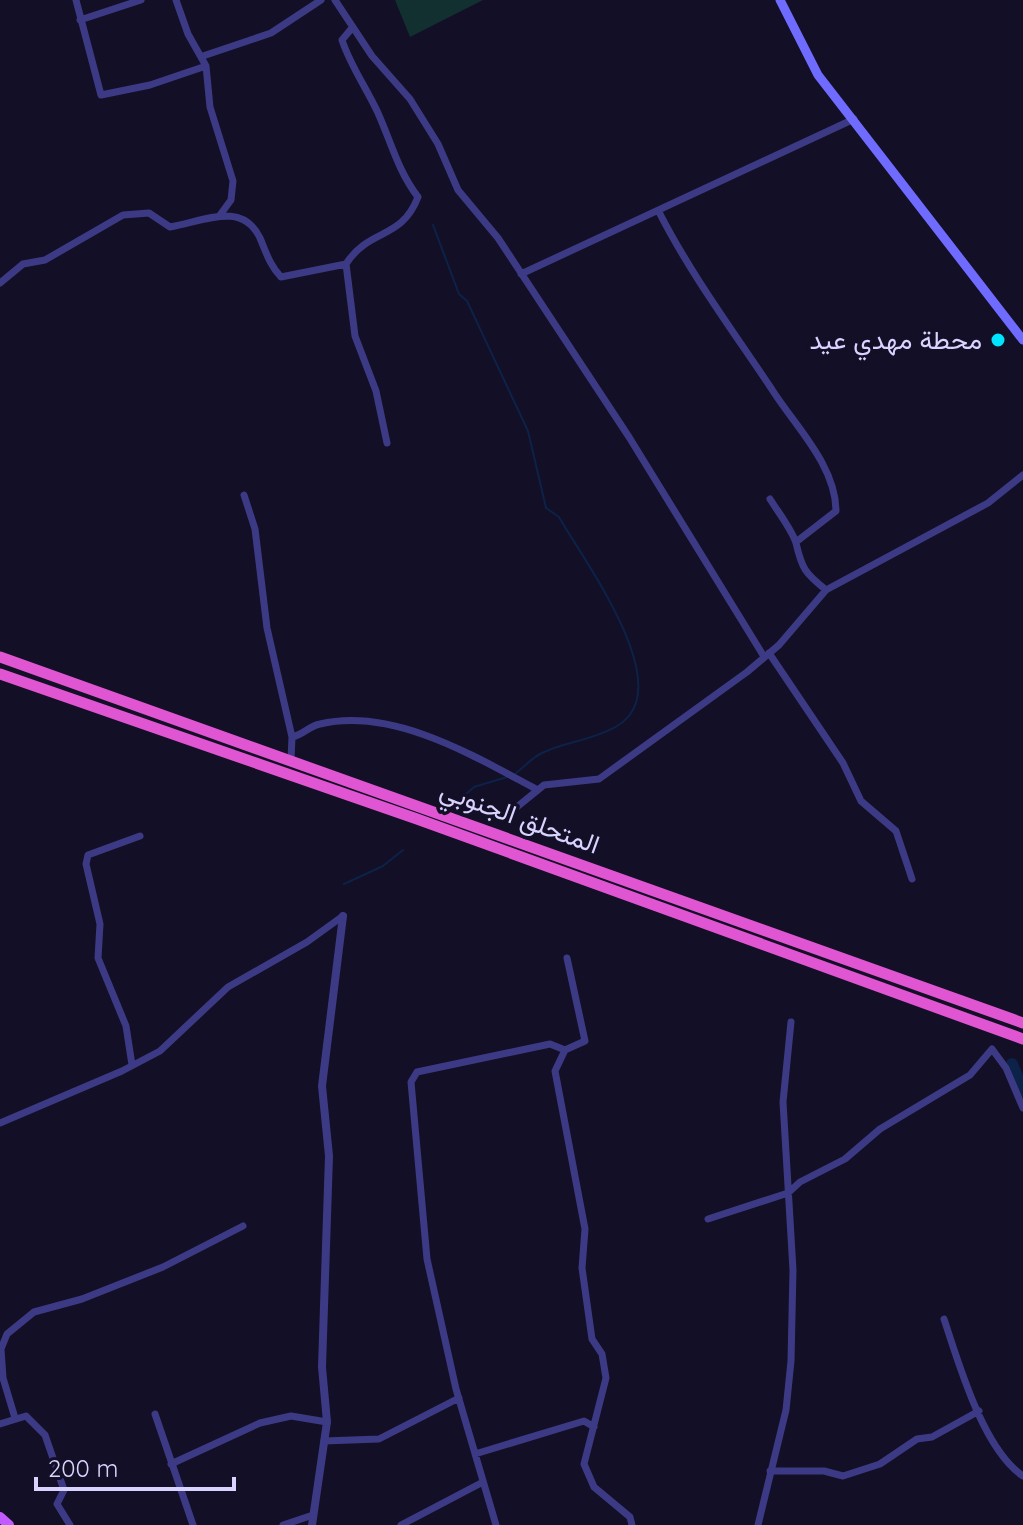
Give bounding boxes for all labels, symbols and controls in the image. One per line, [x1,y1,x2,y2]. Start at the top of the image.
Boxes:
place label: محطة مهدي عيد [809,323,982,361]
marker: محطة مهدي عيد [989,331,1007,349]
street label: المتحلق الجنوبي [434,772,604,865]
scale bar [36,1441,234,1491]
text: 200 m [48,1453,118,1483]

